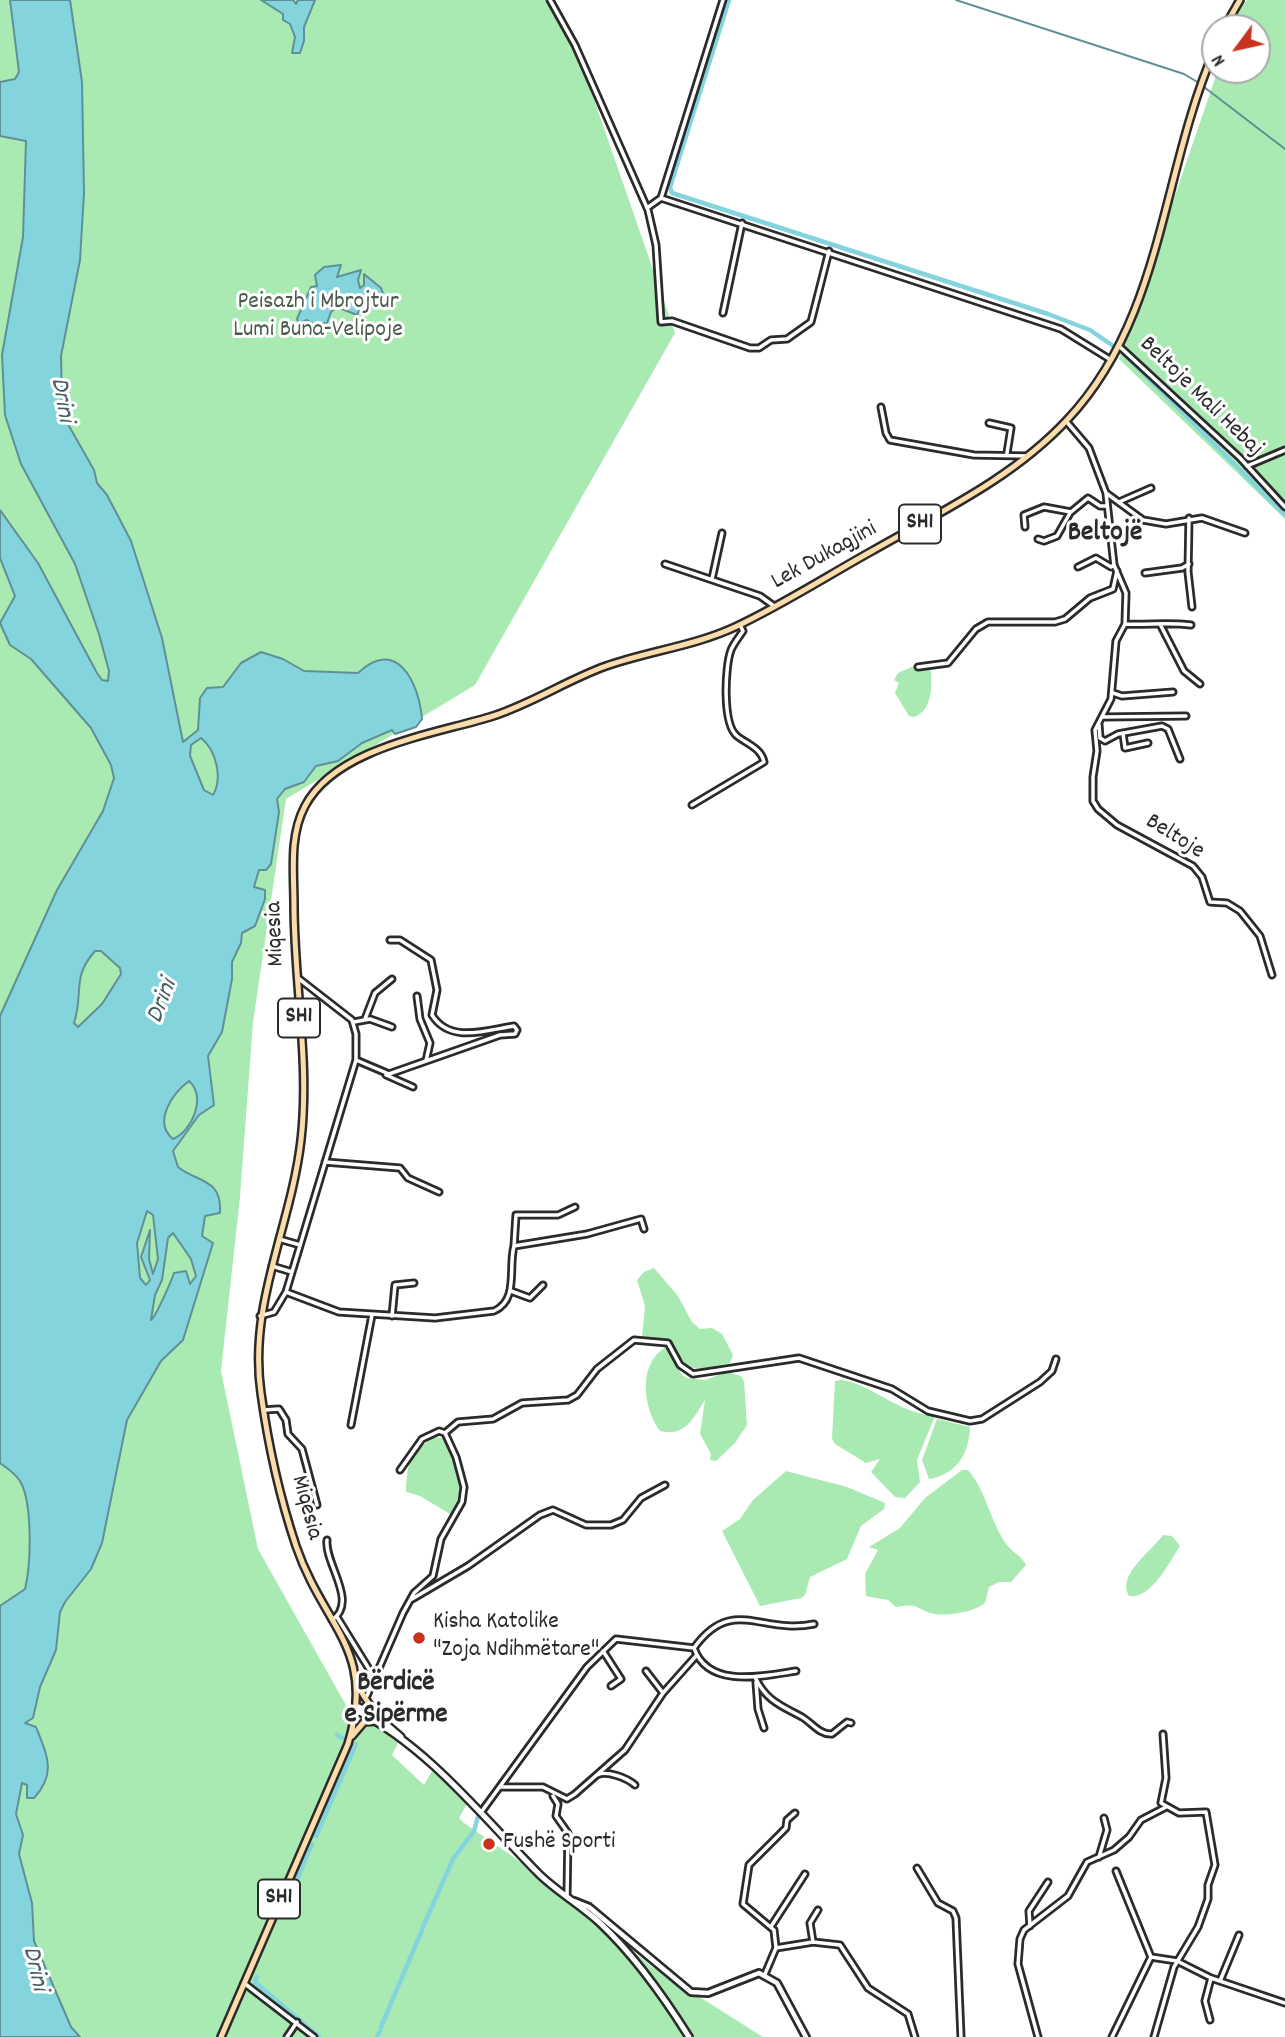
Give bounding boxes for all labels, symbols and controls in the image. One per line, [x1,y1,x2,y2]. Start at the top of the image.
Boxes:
north arrow [1201,14,1271,84]
text: N [1206,48,1234,71]
park label: Peisazh i Mbrojtur Lumi Buna-Velipoje [233,290,403,346]
street label: Beltoje Mali Hebaj [1132,332,1268,464]
water label: Drini [41,375,79,425]
road number: SH1 [899,504,941,544]
street label: Lek Dukagjini [767,516,883,598]
district label: Beltojë [1068,518,1142,552]
street label: Beltoje [1139,809,1209,867]
street label: Miqesia [261,901,293,967]
water label: Drini [141,976,187,1028]
road number: SH1 [278,998,320,1037]
street label: Miqesia [283,1473,327,1543]
place label: Kisha Katolike "Zoja Ndihmëtare" [433,1610,599,1666]
marker: Kisha Katolike "Zoja Ndihmëtare" [411,1630,427,1646]
district label: Bërdicë e Sipërme [344,1668,448,1734]
place label: Fushë Sporti [503,1830,615,1858]
marker: Fushë Sporti [481,1836,497,1852]
road number: SH1 [258,1880,300,1918]
water label: Drini [13,1944,53,1994]

